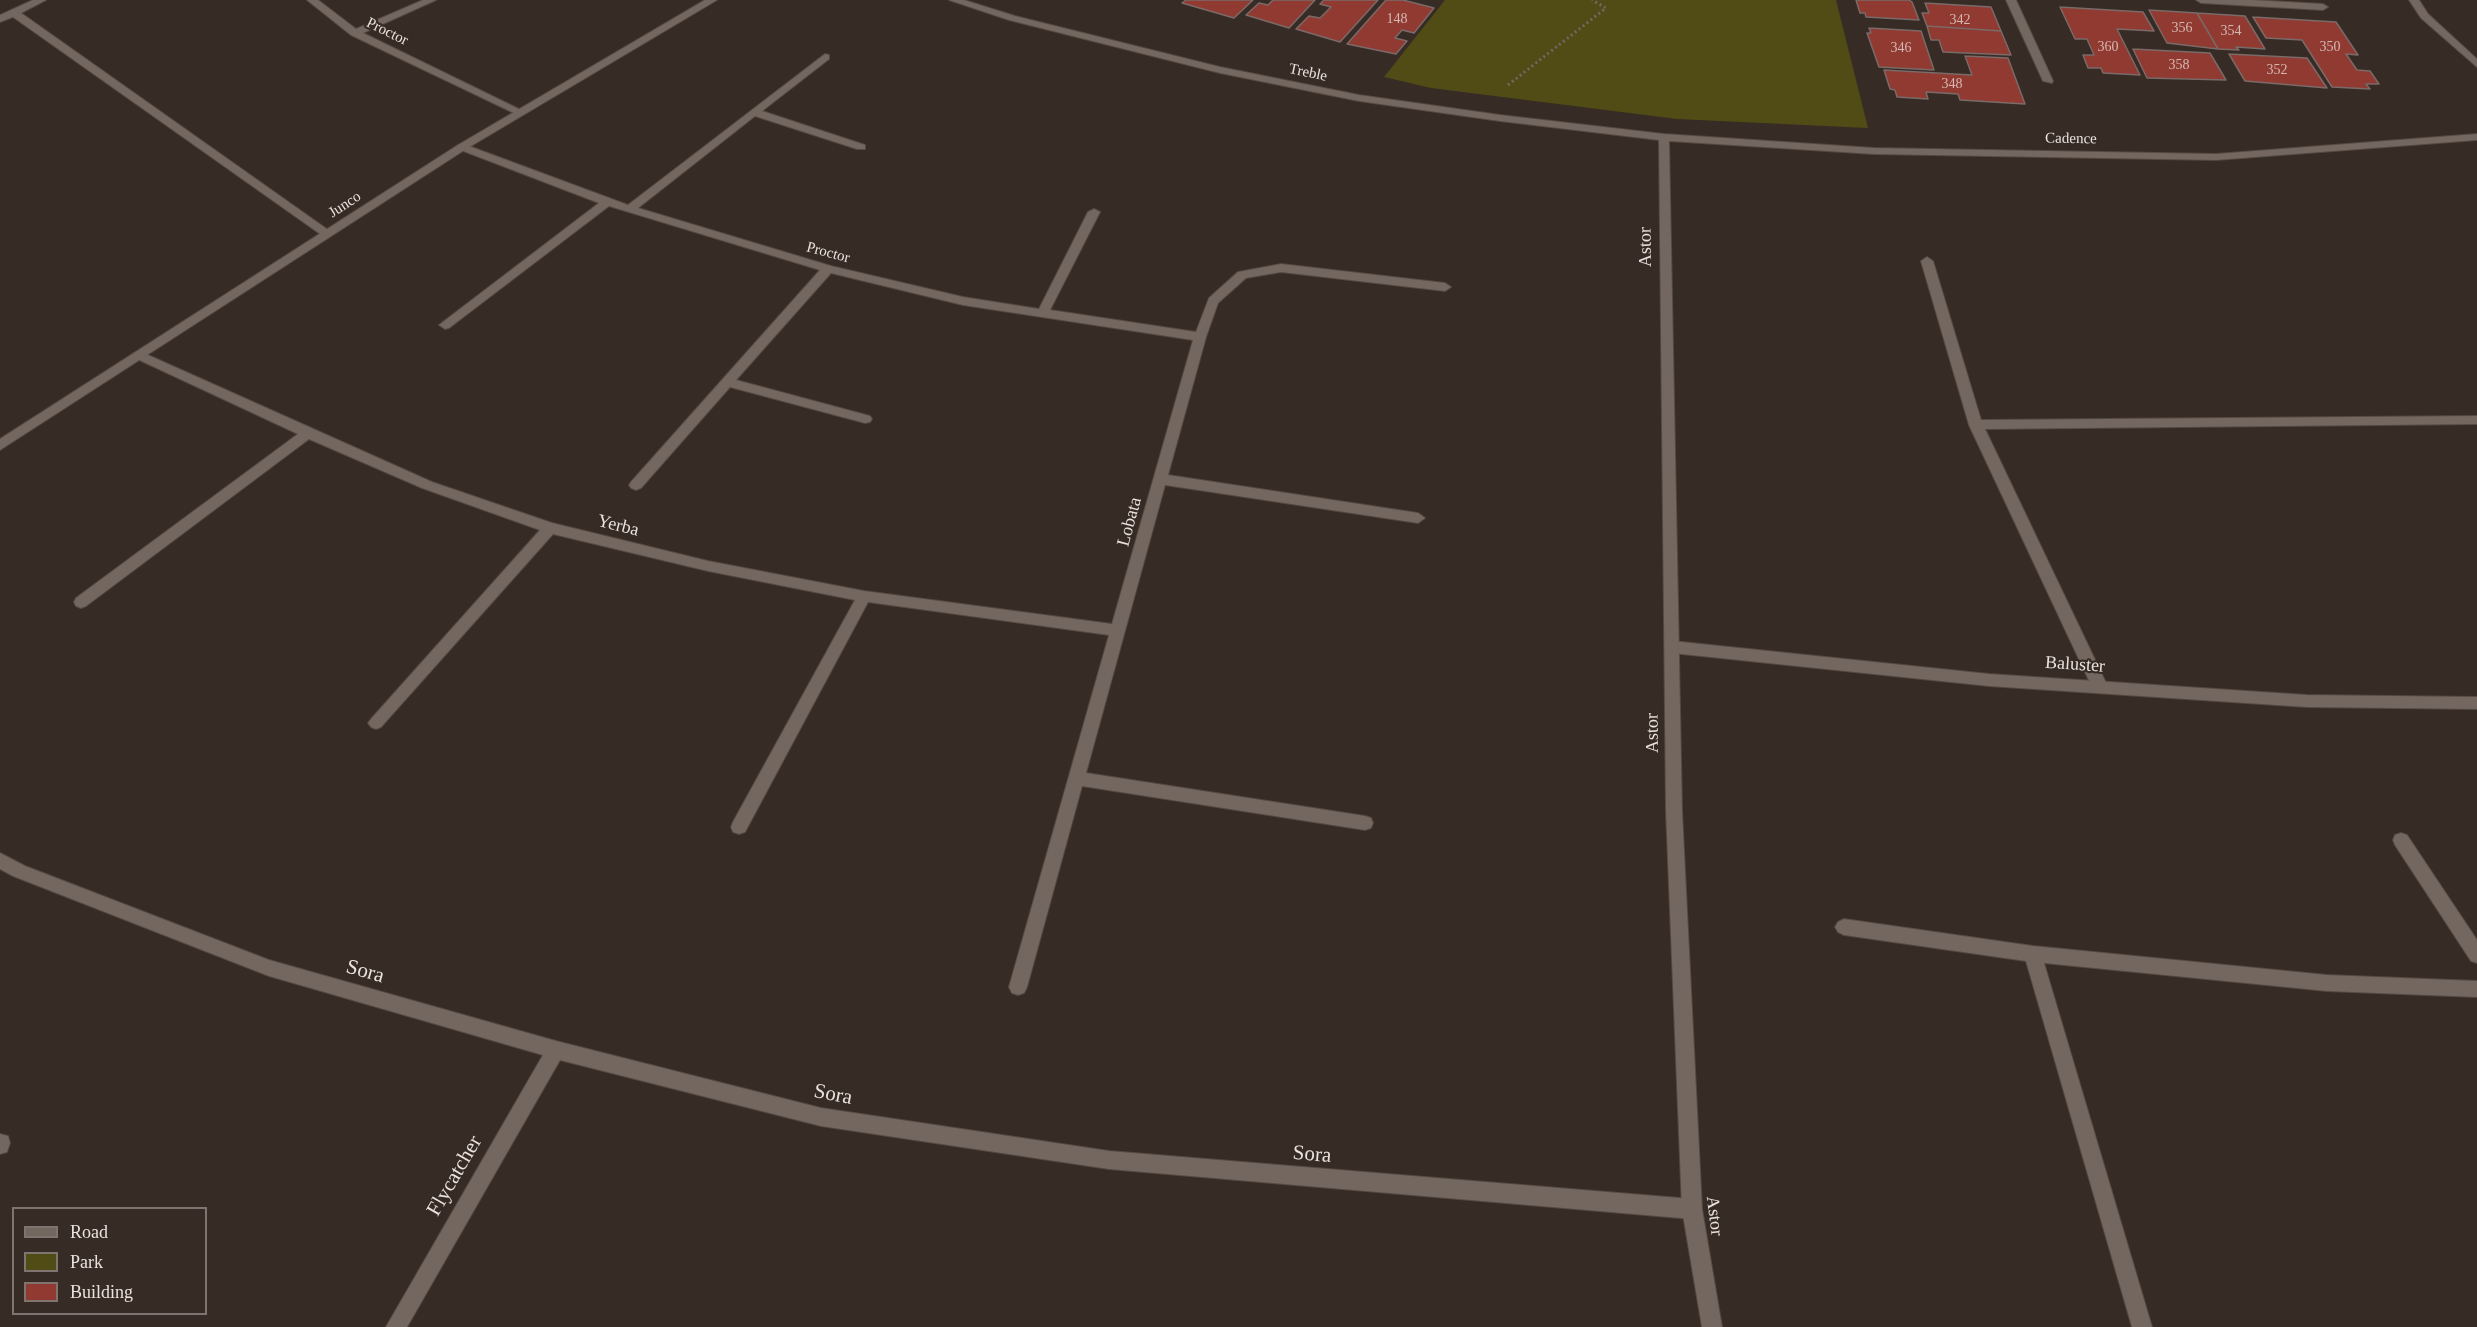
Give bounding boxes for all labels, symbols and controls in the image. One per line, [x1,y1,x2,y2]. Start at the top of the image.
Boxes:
house number: 148 [1386,11,1408,27]
house number: 342 [1950,12,1970,28]
street label: Proctor [363,14,411,50]
house number: 356 [2172,20,2192,36]
house number: 354 [2220,23,2242,39]
house number: 360 [2098,39,2118,55]
house number: 350 [2320,39,2340,55]
house number: 346 [1890,40,1912,56]
house number: 358 [2168,57,2190,73]
street label: Treble [1287,60,1329,86]
house number: 352 [2266,62,2288,78]
house number: 348 [1942,76,1962,92]
street label: Cadence [2045,130,2097,148]
street label: Junco [325,188,365,222]
street label: Astor [1635,227,1657,267]
street label: Proctor [804,239,852,267]
street label: Lobata [1113,495,1147,549]
street label: Yerba [595,510,641,542]
street label: Baluster [2044,652,2106,678]
street label: Astor [1642,713,1664,753]
street label: Sora [343,955,387,989]
street label: Sora [812,1079,854,1111]
street label: Flycatcher [422,1131,488,1221]
street label: Sora [1292,1141,1332,1169]
street label: Astor [1701,1195,1727,1237]
legend [12,1207,207,1315]
text: Road [70,1222,108,1242]
text: Park [70,1252,103,1272]
text: Building [70,1282,133,1302]

